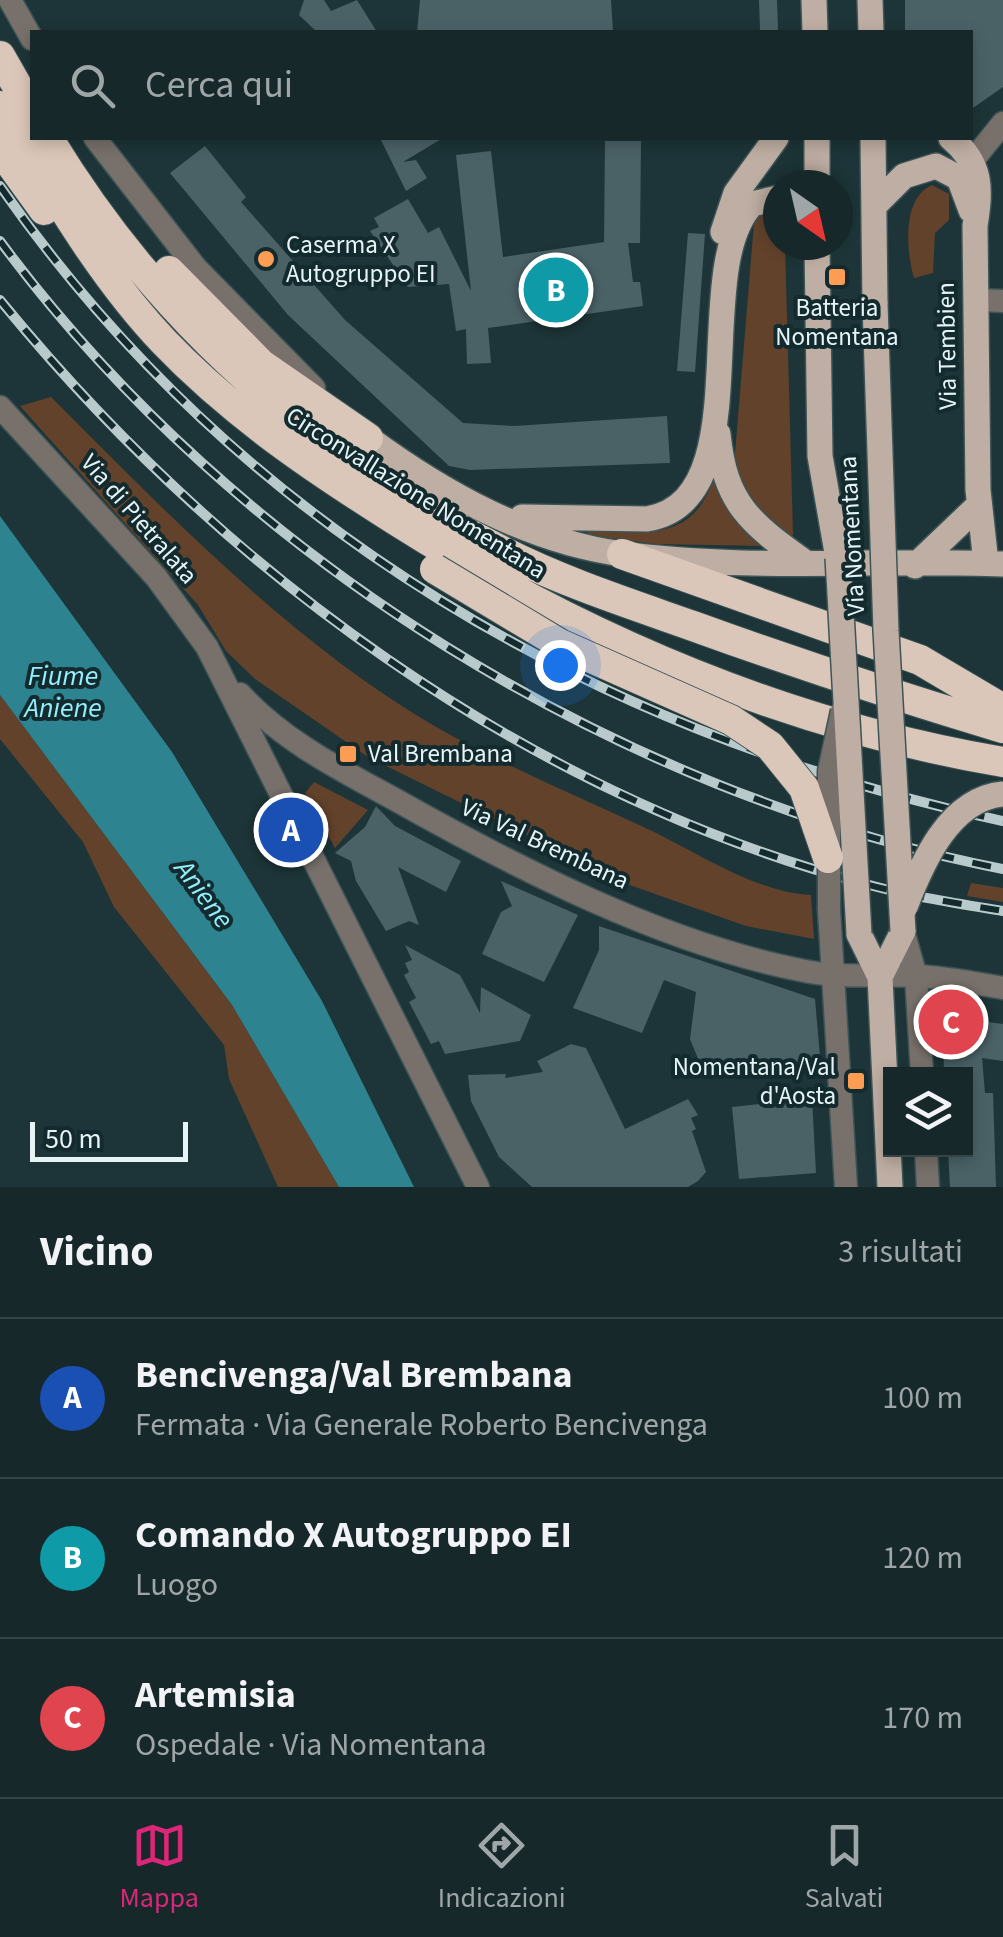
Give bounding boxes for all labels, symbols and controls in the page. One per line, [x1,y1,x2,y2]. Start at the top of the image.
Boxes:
search box [30,30,973,140]
icon: search [65,58,120,113]
text: Cerca qui [145,58,293,112]
north arrow [763,170,853,260]
place label: Caserma X Autogruppo EI [286,227,436,292]
marker: Caserma X Autogruppo EI [255,248,277,270]
pin: B [524,252,588,328]
marker: Batteria Nomentana [826,266,848,288]
street label: Via Tembien [928,282,966,410]
place label: Batteria Nomentana [775,290,899,355]
street label: Circonvallazione Nomentana [279,398,553,588]
street label: Via di Pietralata [72,446,206,592]
street label: Via Nomentana [830,455,874,617]
your location [535,640,586,691]
water label: Fiume Aniene [22,656,102,728]
place label: Val Brembana [368,736,513,772]
marker: Val Brembana [337,743,359,765]
street label: Via Val Brembana [455,789,635,899]
pin: A [258,792,324,868]
water label: Aniene [164,850,243,937]
pin: C [918,984,984,1060]
place label: Nomentana/Val d'Aosta [673,1049,836,1114]
map controls [883,1067,973,1157]
button: layers [883,1067,973,1157]
marker: Nomentana/Val d'Aosta [845,1070,867,1092]
scale bar [30,1117,188,1162]
text: 50 m [45,1119,102,1159]
text: Vicino [40,1222,154,1282]
text: 3 risultati [838,1229,963,1275]
text: Bencivenga/Val Brembana [135,1348,573,1402]
text: A [63,1375,82,1421]
text: 100 m [882,1375,963,1421]
text: Fermata · Via Generale Roberto Bencivenga [135,1402,708,1448]
text: Comando X Autogruppo EI [135,1508,572,1562]
text: B [63,1535,82,1581]
text: 120 m [882,1535,963,1581]
text: Luogo [135,1562,218,1608]
text: Artemisia [135,1668,296,1722]
text: C [63,1695,82,1741]
text: 170 m [882,1695,963,1741]
text: Ospedale · Via Nomentana [135,1722,487,1768]
tab: Mappa [120,1818,199,1918]
tab: Indicazioni [438,1818,566,1918]
tab: Salvati [805,1818,883,1918]

